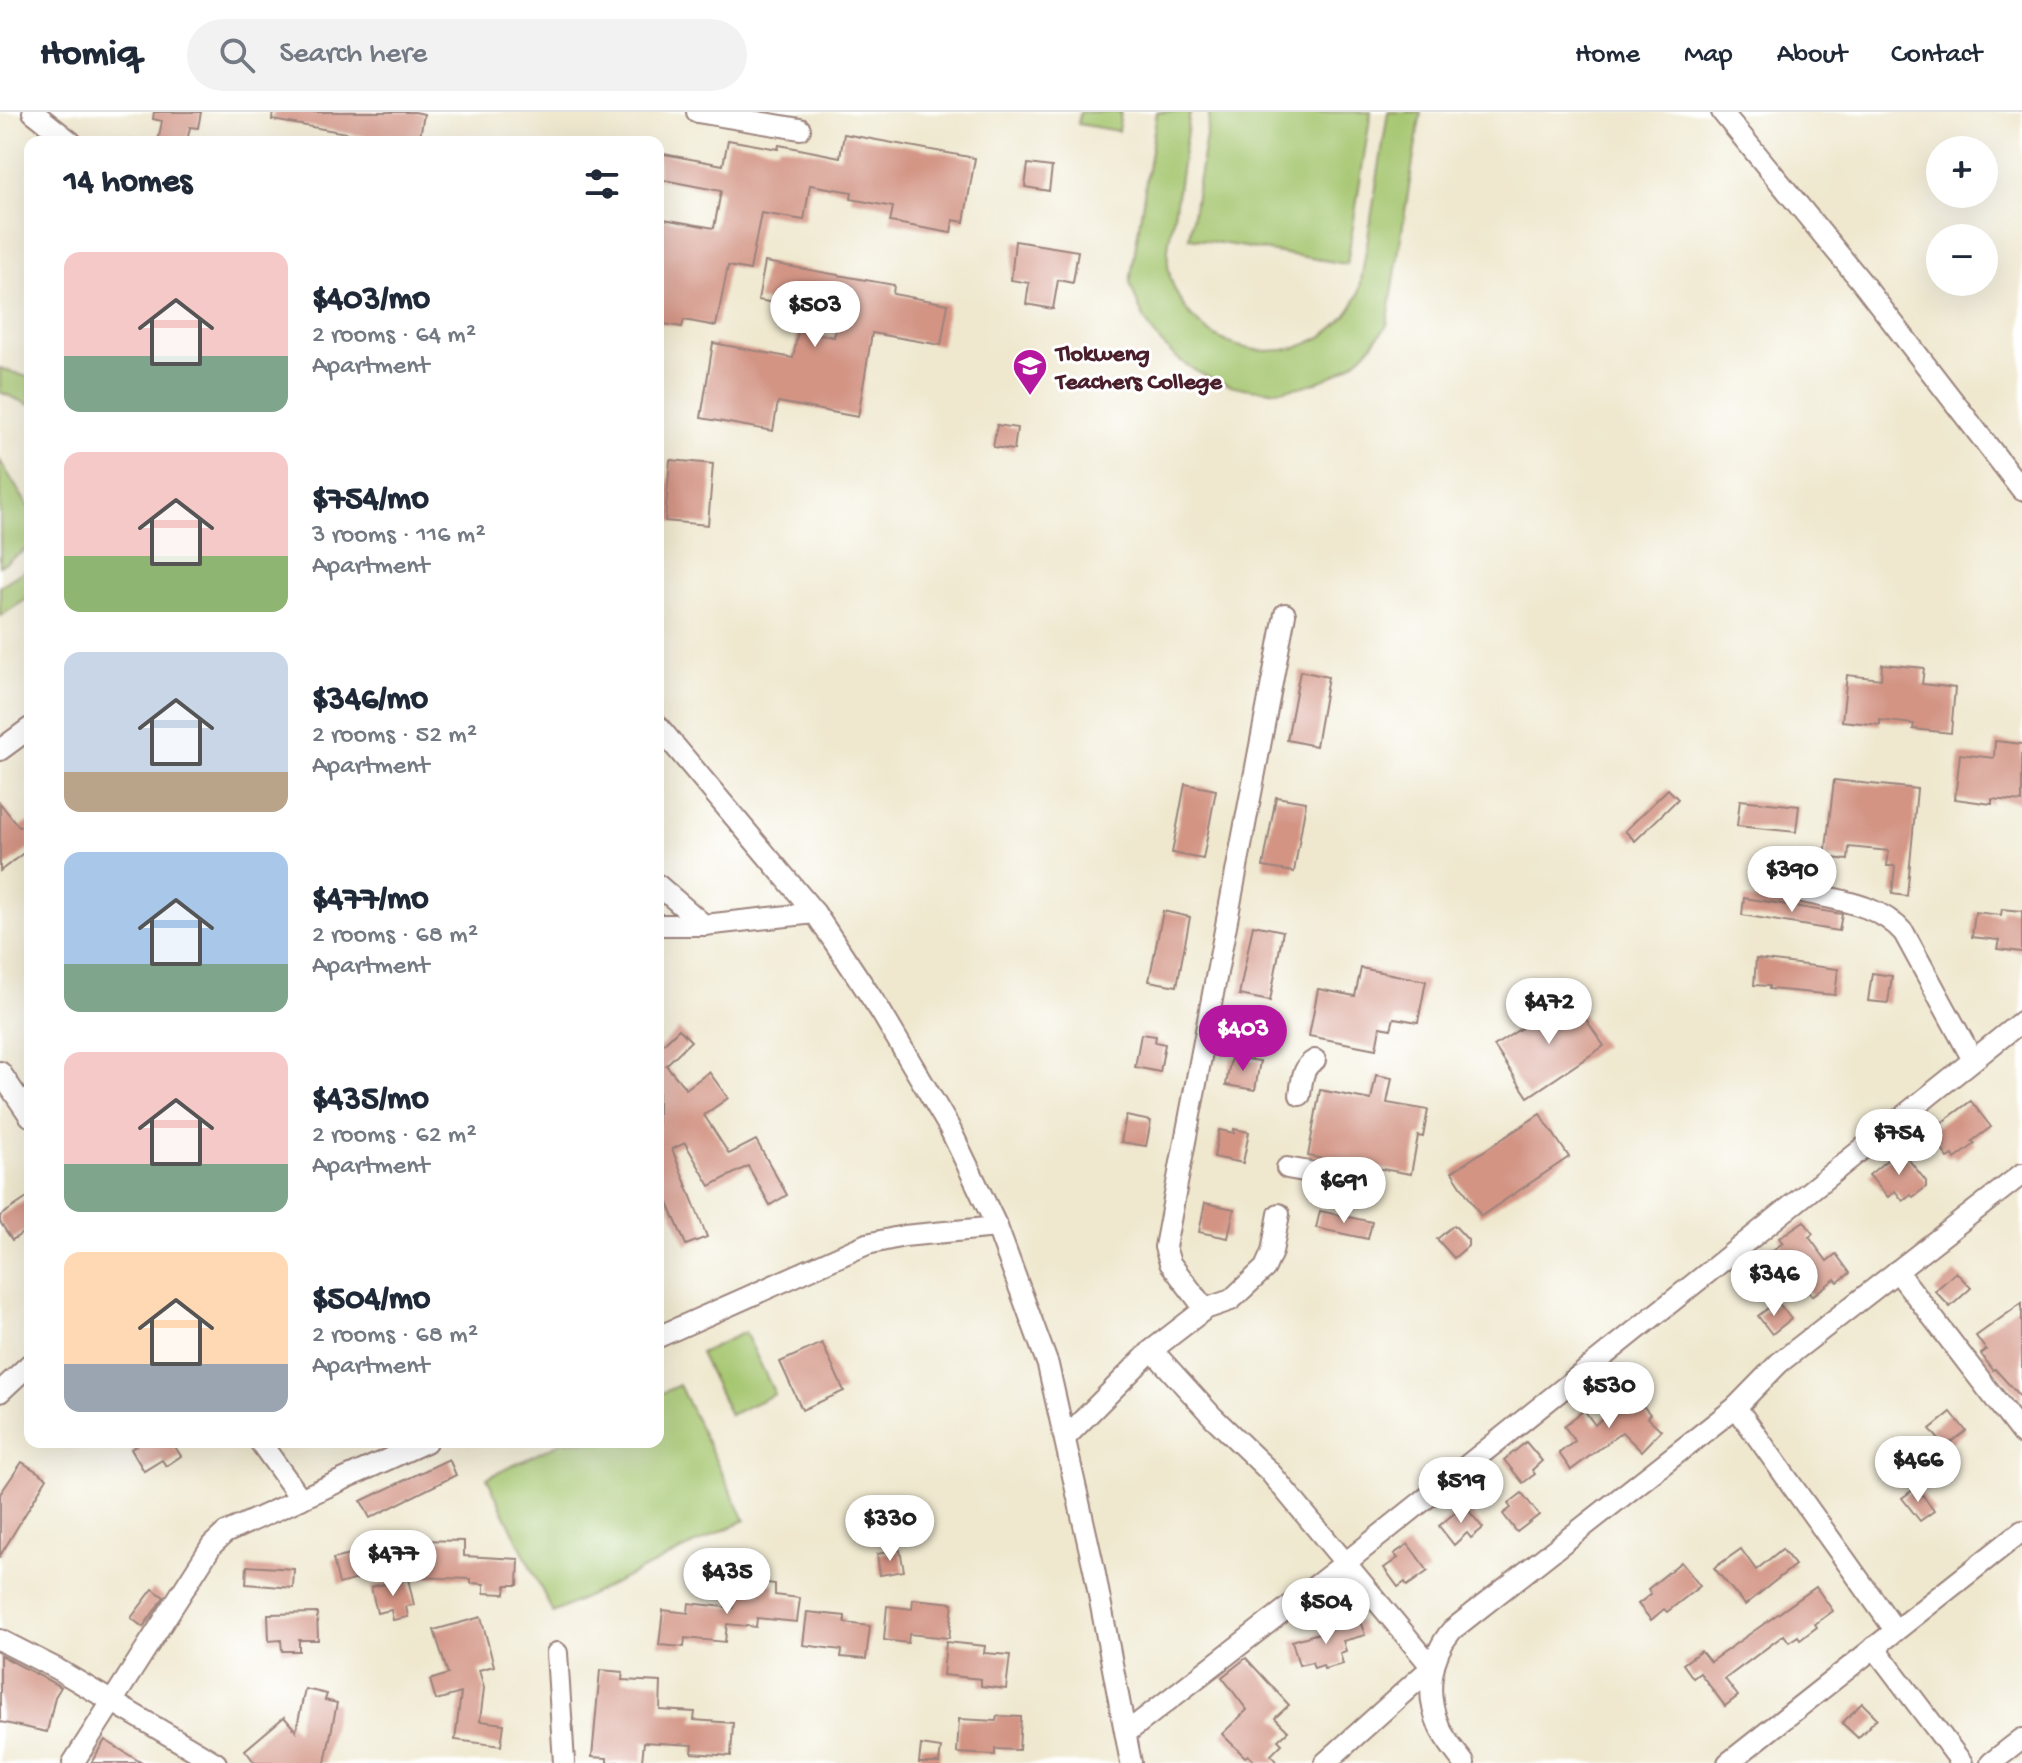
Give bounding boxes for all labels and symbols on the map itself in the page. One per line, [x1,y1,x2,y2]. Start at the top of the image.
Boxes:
pin: $503 [768,281,862,349]
place label: Tlokweng Teachers College [1054,341,1223,398]
school or university icon: Tlokweng Teachers College [1011,347,1049,397]
pin: $390 [1745,846,1839,914]
pin: $472 [1502,978,1596,1046]
pin: $403 [1196,1005,1290,1073]
pin: $754 [1852,1109,1946,1177]
pin: $691 [1297,1157,1391,1225]
pin: $346 [1727,1250,1821,1318]
pin: $530 [1562,1362,1656,1430]
pin: $466 [1871,1436,1965,1504]
pin: $519 [1414,1457,1508,1525]
pin: $330 [843,1495,937,1563]
pin: $477 [346,1530,440,1598]
pin: $435 [680,1548,774,1616]
pin: $504 [1279,1578,1373,1646]

